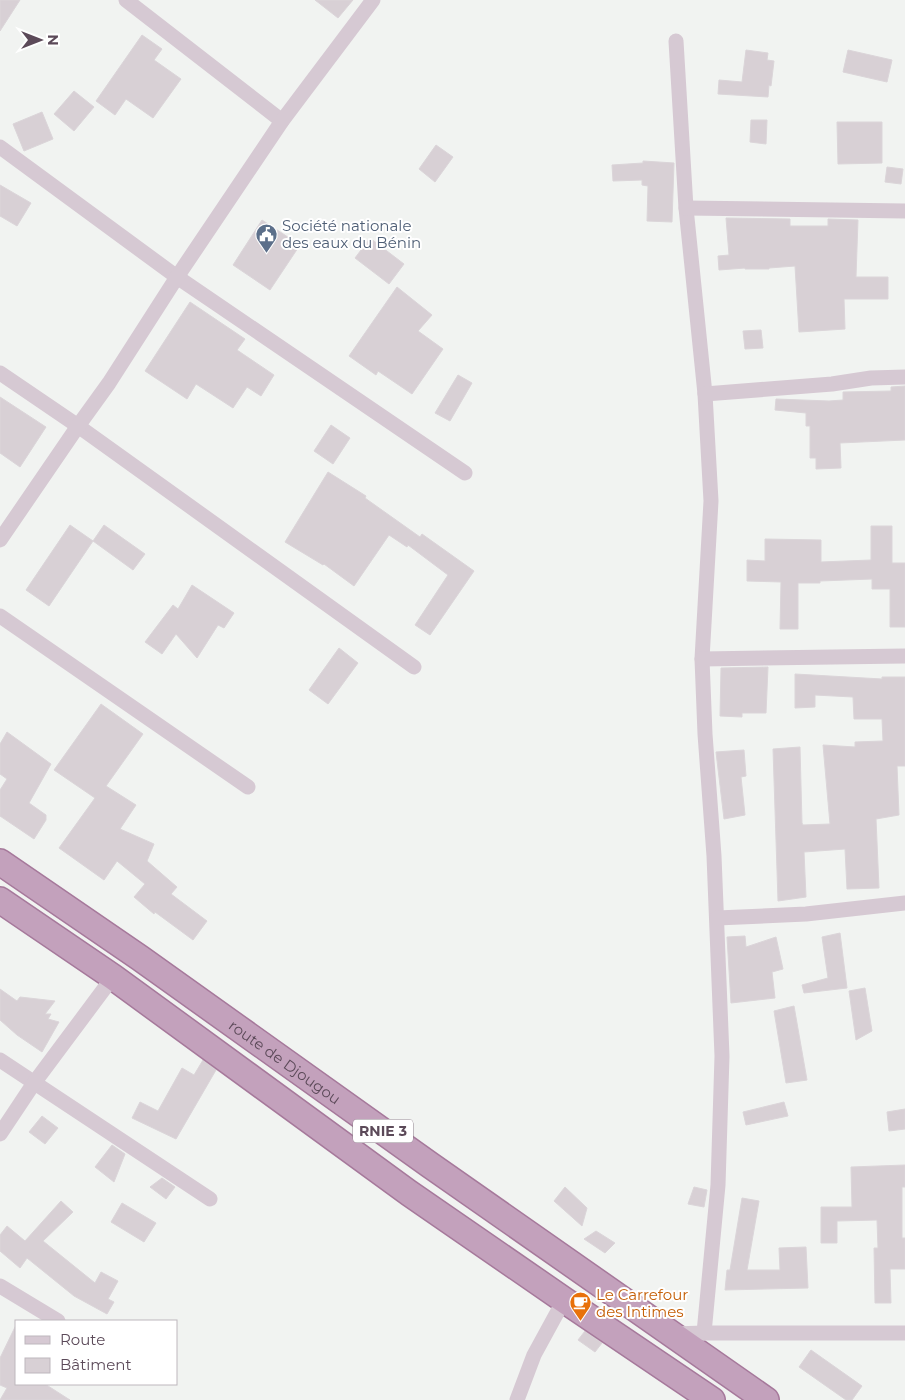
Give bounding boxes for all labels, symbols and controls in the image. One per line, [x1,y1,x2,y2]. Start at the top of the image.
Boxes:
north arrow [15,15,65,65]
text: N [44,34,62,46]
place label: Société nationale des eaux du Bénin [282,216,421,252]
public building icon: Société nationale des eaux du Bénin [254,222,278,253]
street label: route de Djougou [225,1015,345,1108]
road number: RNIE 3 [353,1120,413,1142]
place label: Le Carrefour des Intimes [596,1285,688,1321]
cafe icon: Le Carrefour des Intimes [568,1291,592,1322]
legend [15,1320,178,1385]
text: Route [60,1330,105,1349]
text: Bâtiment [60,1355,132,1374]

